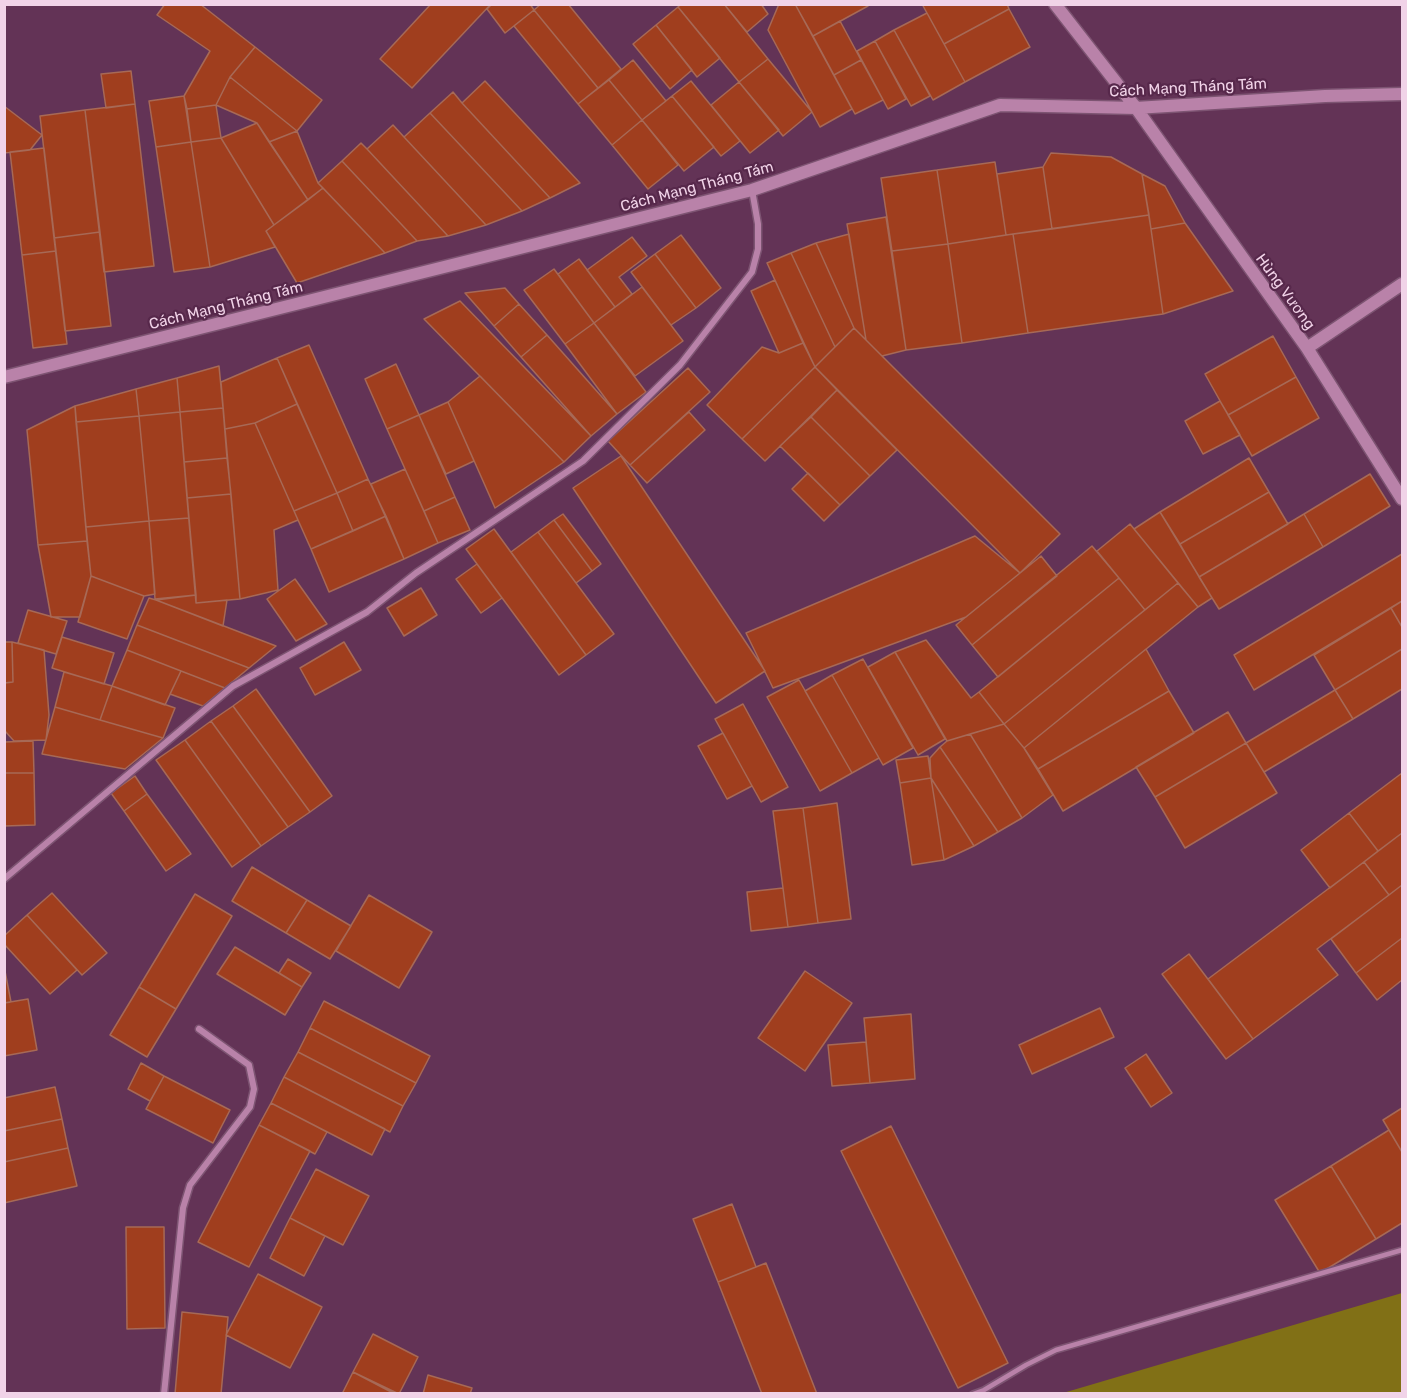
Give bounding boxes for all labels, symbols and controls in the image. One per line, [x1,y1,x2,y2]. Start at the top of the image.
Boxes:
street label: Cách Mạng Tháng Tám [1109,75,1267,101]
street label: Cách Mạng Tháng Tám [618,158,776,216]
street label: Hùng Vương [1252,251,1318,333]
street label: Cách Mạng Tháng Tám [147,278,305,334]

